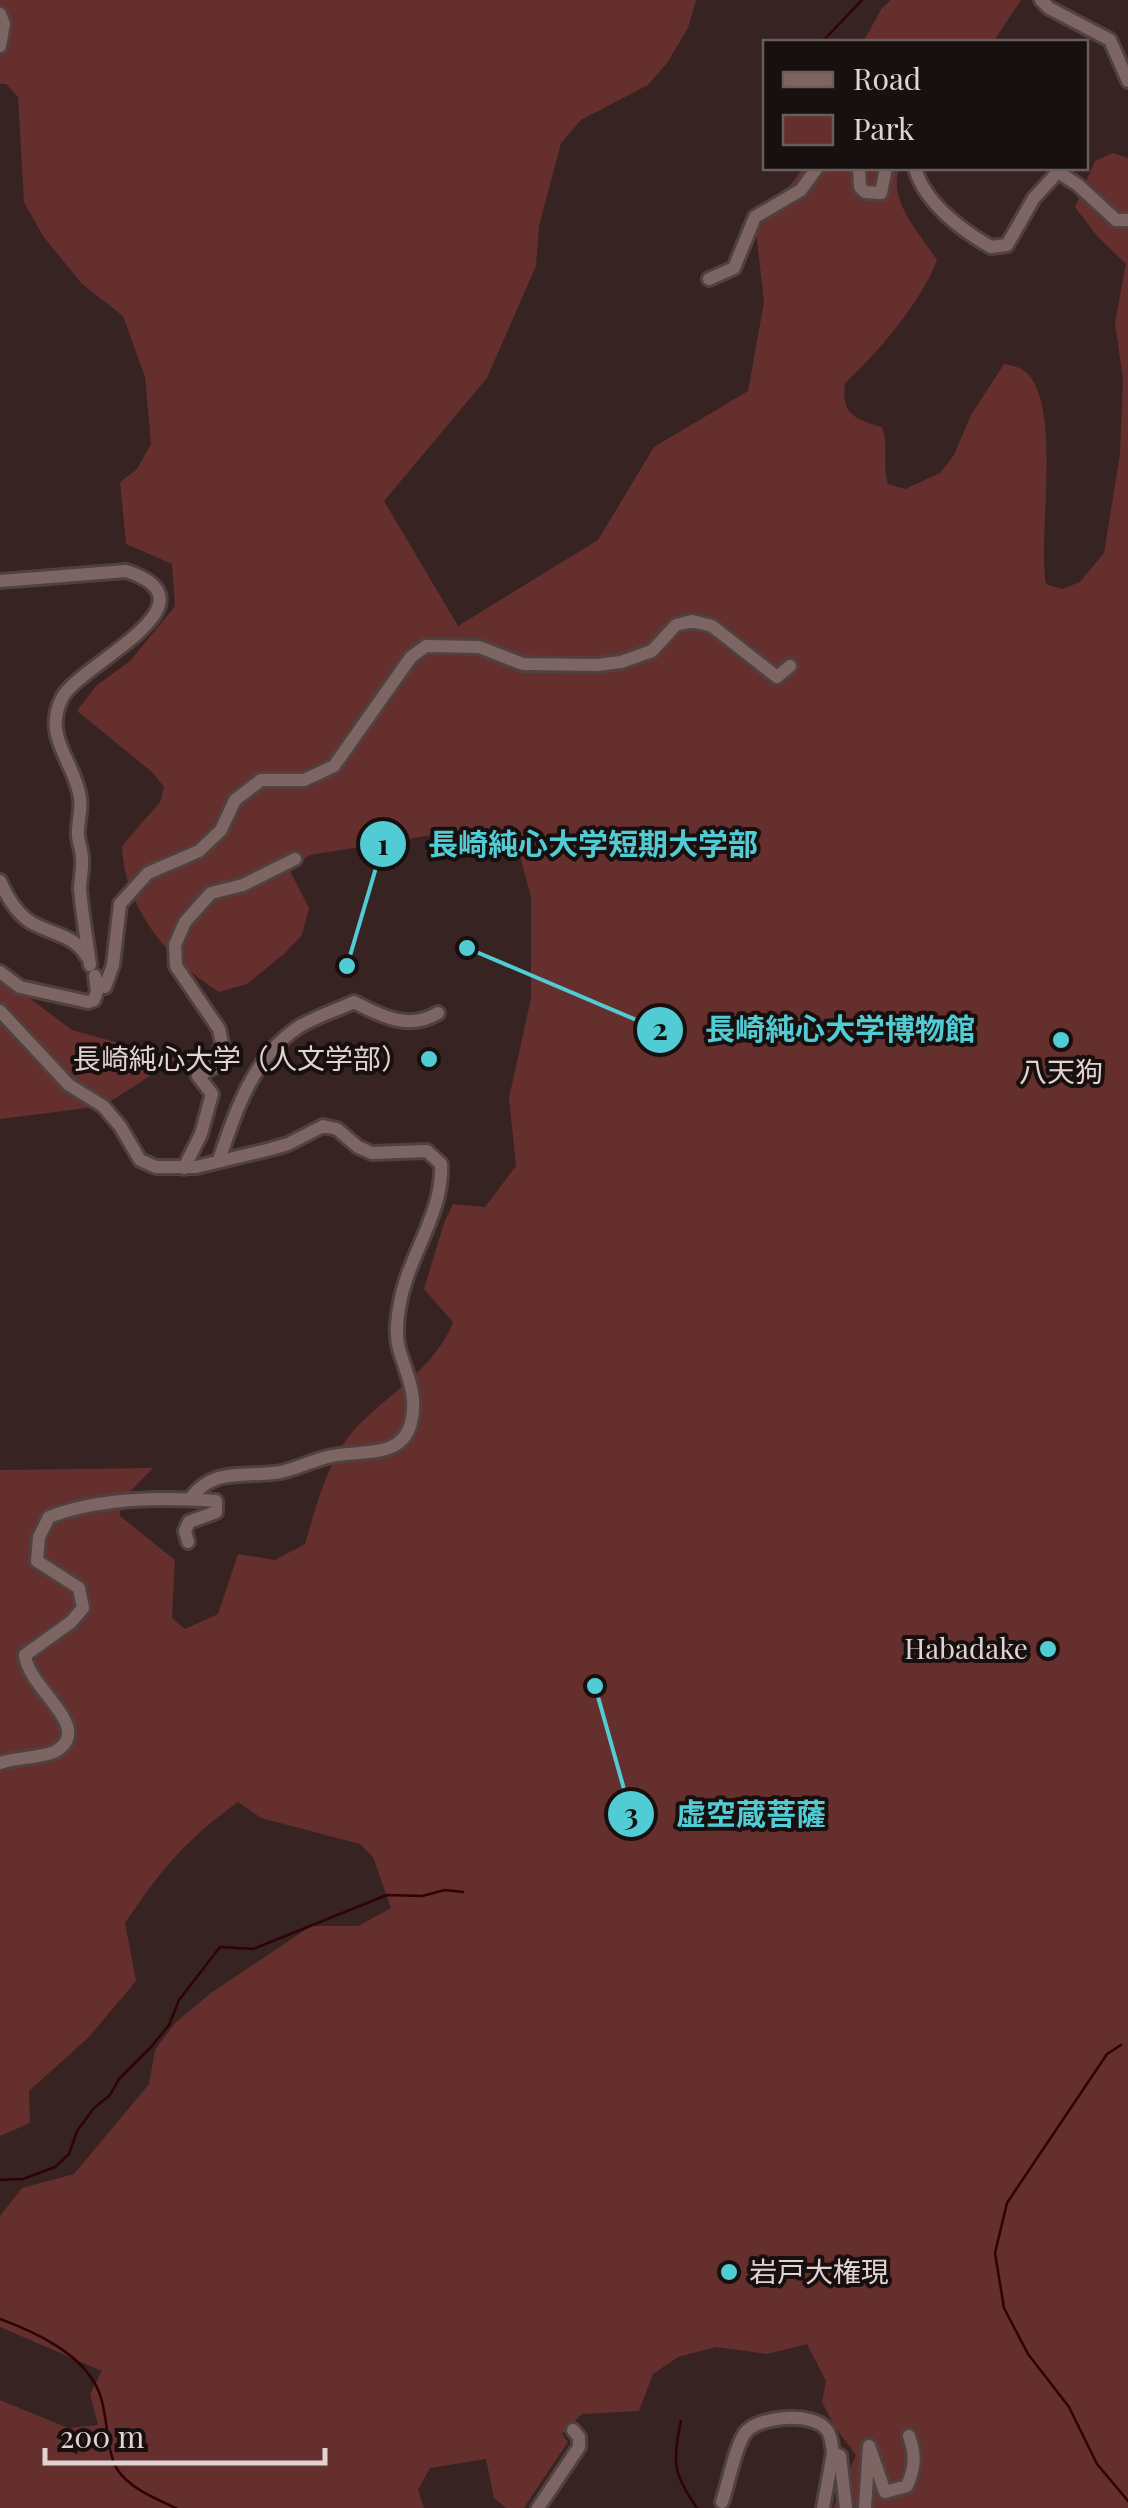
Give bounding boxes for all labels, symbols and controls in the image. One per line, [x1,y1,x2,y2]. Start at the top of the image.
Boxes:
legend [763,40,1088,170]
text: Road [853,58,921,98]
text: Park [853,108,915,148]
callout: 長崎純心大学短期大学部 [358,814,778,874]
text: 1 [377,823,389,863]
text: 長崎純心大学短期大学部 [428,823,758,863]
callout: 長崎純心大学博物館 [635,1000,995,1060]
text: 2 [652,1008,668,1048]
text: 長崎純心大学博物館 [705,1008,975,1048]
marker: 八天狗 [1050,1029,1072,1051]
place label: 長崎純心大学（人文学部） [73,1039,409,1076]
marker: 長崎純心大学（人文学部） [418,1048,440,1070]
place label: 八天狗 [1019,1052,1103,1089]
place label: Habadake [904,1629,1028,1666]
marker: Habadake [1037,1638,1059,1660]
callout: 虚空蔵菩薩 [606,1784,846,1844]
text: 3 [624,1793,638,1833]
text: 虚空蔵菩薩 [676,1793,826,1833]
place label: 岩戸大権現 [749,2252,889,2289]
marker: 岩戸大権現 [718,2261,740,2283]
scale bar [45,2403,325,2465]
text: 200 m [60,2416,145,2456]

